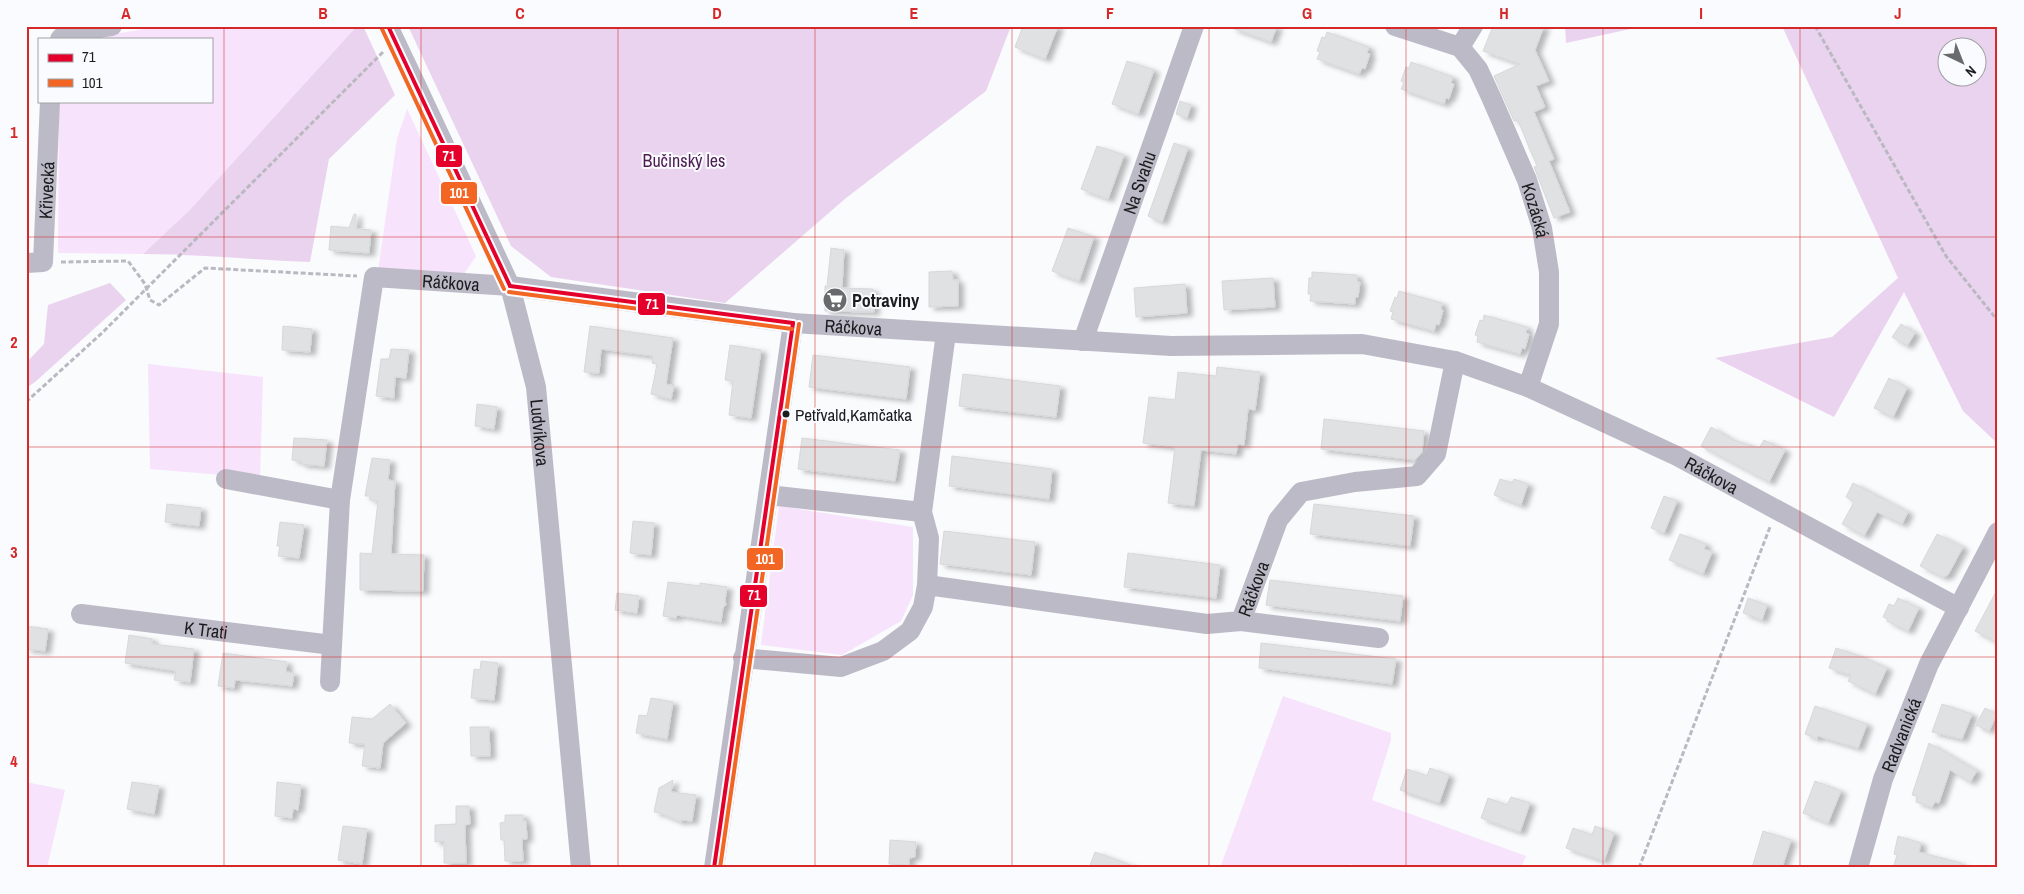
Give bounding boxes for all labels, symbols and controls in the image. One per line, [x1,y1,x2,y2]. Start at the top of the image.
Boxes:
text: A [121,2,131,24]
text: B [318,2,328,24]
text: C [515,2,525,24]
text: D [712,2,722,24]
text: E [910,2,919,24]
text: F [1106,2,1114,24]
text: G [1302,2,1312,24]
text: H [1499,2,1509,24]
text: I [1699,2,1703,24]
text: J [1894,2,1902,24]
legend [38,38,212,102]
north arrow [1936,38,1986,88]
text: 71 [82,46,96,67]
text: N [1962,62,1980,81]
text: 101 [82,72,103,93]
text: 1 [10,121,18,143]
line badge: 71 [435,144,463,168]
text: 71 [443,147,456,165]
park label: Bučinský les [643,148,725,173]
street label: Na Svahu [1116,148,1161,217]
street label: Křivecká [32,161,60,219]
street label: Kozácká [1516,179,1556,239]
line badge: 101 [440,181,478,205]
text: 101 [449,184,469,202]
street label: Ráčkova [421,268,480,296]
supermarket icon: Potraviny [822,287,848,313]
place label: Potraviny [852,288,920,313]
line badge: 71 [637,292,666,316]
text: 71 [646,295,659,313]
street label: Ráčkova [824,312,883,341]
text: 2 [10,331,18,353]
street label: Ludvíkova [525,398,556,467]
place label: Petřvald,Kamčatka [795,403,912,426]
marker: Petřvald,Kamčatka [781,409,791,419]
street label: Ráčkova [1681,450,1743,499]
text: 3 [10,541,18,563]
line badge: 101 [746,547,784,571]
text: 101 [755,550,775,568]
street label: Ráčkova [1231,557,1275,620]
line badge: 71 [739,584,768,608]
text: 71 [748,586,761,604]
street label: K Trati [183,614,229,645]
street label: Radvanická [1875,694,1927,776]
text: 4 [10,750,18,772]

